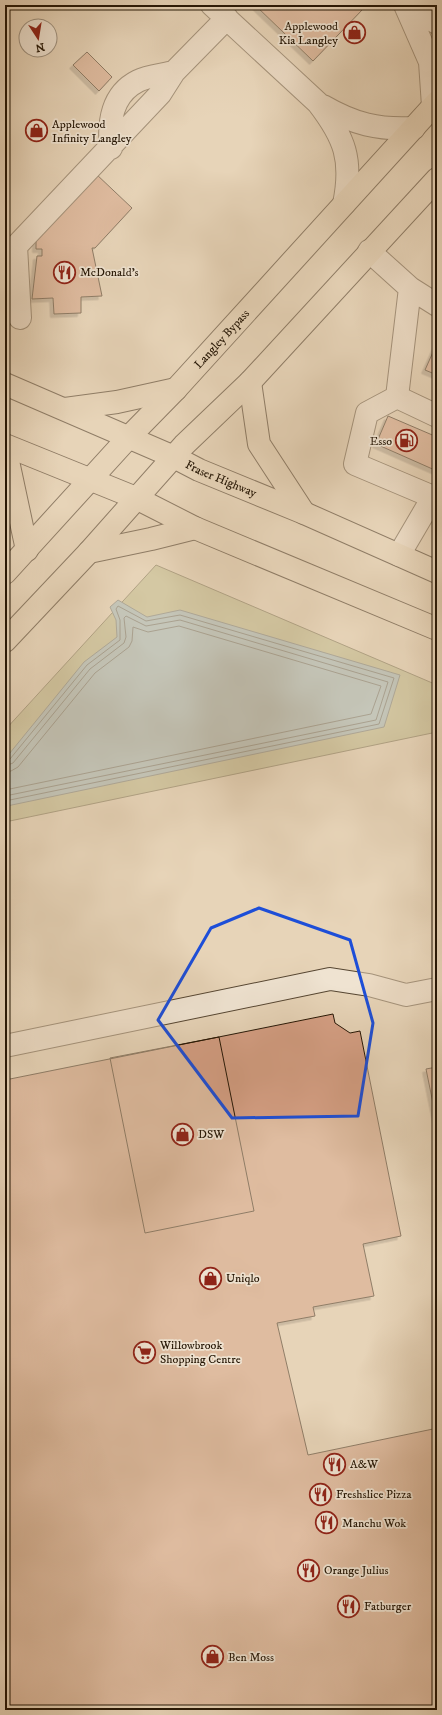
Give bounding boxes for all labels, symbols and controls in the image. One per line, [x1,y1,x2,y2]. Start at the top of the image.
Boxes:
north arrow [18,18,58,58]
place label: Applewood Kia Langley [279,19,338,48]
shop icon: Applewood Kia Langley [341,20,367,46]
text: N [34,39,46,55]
place label: Applewood Infinity Langley [52,117,132,146]
shop icon: Applewood Infinity Langley [24,118,50,144]
restaurant icon: McDonald's [51,259,77,285]
place label: McDonald's [80,265,139,280]
street label: Langley Bypass [191,306,252,372]
fuel station icon: Esso [394,428,420,454]
place label: Esso [370,434,392,449]
street label: Fraser Highway [183,457,259,500]
shop icon: DSW [169,1121,195,1147]
place label: DSW [198,1127,225,1142]
shop icon: Uniqlo [198,1265,224,1291]
place label: Uniqlo [226,1271,260,1286]
place label: Willowbrook Shopping Centre [159,1338,241,1367]
supermarket icon: Willowbrook Shopping Centre [131,1339,157,1365]
restaurant icon: A&W [322,1451,348,1477]
place label: A&W [350,1457,379,1472]
restaurant icon: Freshslice Pizza [307,1481,333,1507]
place label: Freshslice Pizza [336,1487,412,1502]
restaurant icon: Manchu Wok [313,1510,339,1536]
place label: Manchu Wok [342,1516,406,1531]
restaurant icon: Orange Julius [296,1557,322,1583]
place label: Orange Julius [324,1563,389,1578]
restaurant icon: Fatburger [336,1593,362,1619]
place label: Fatburger [364,1599,412,1614]
shop icon: Ben Moss [200,1644,226,1670]
place label: Ben Moss [228,1650,274,1665]

